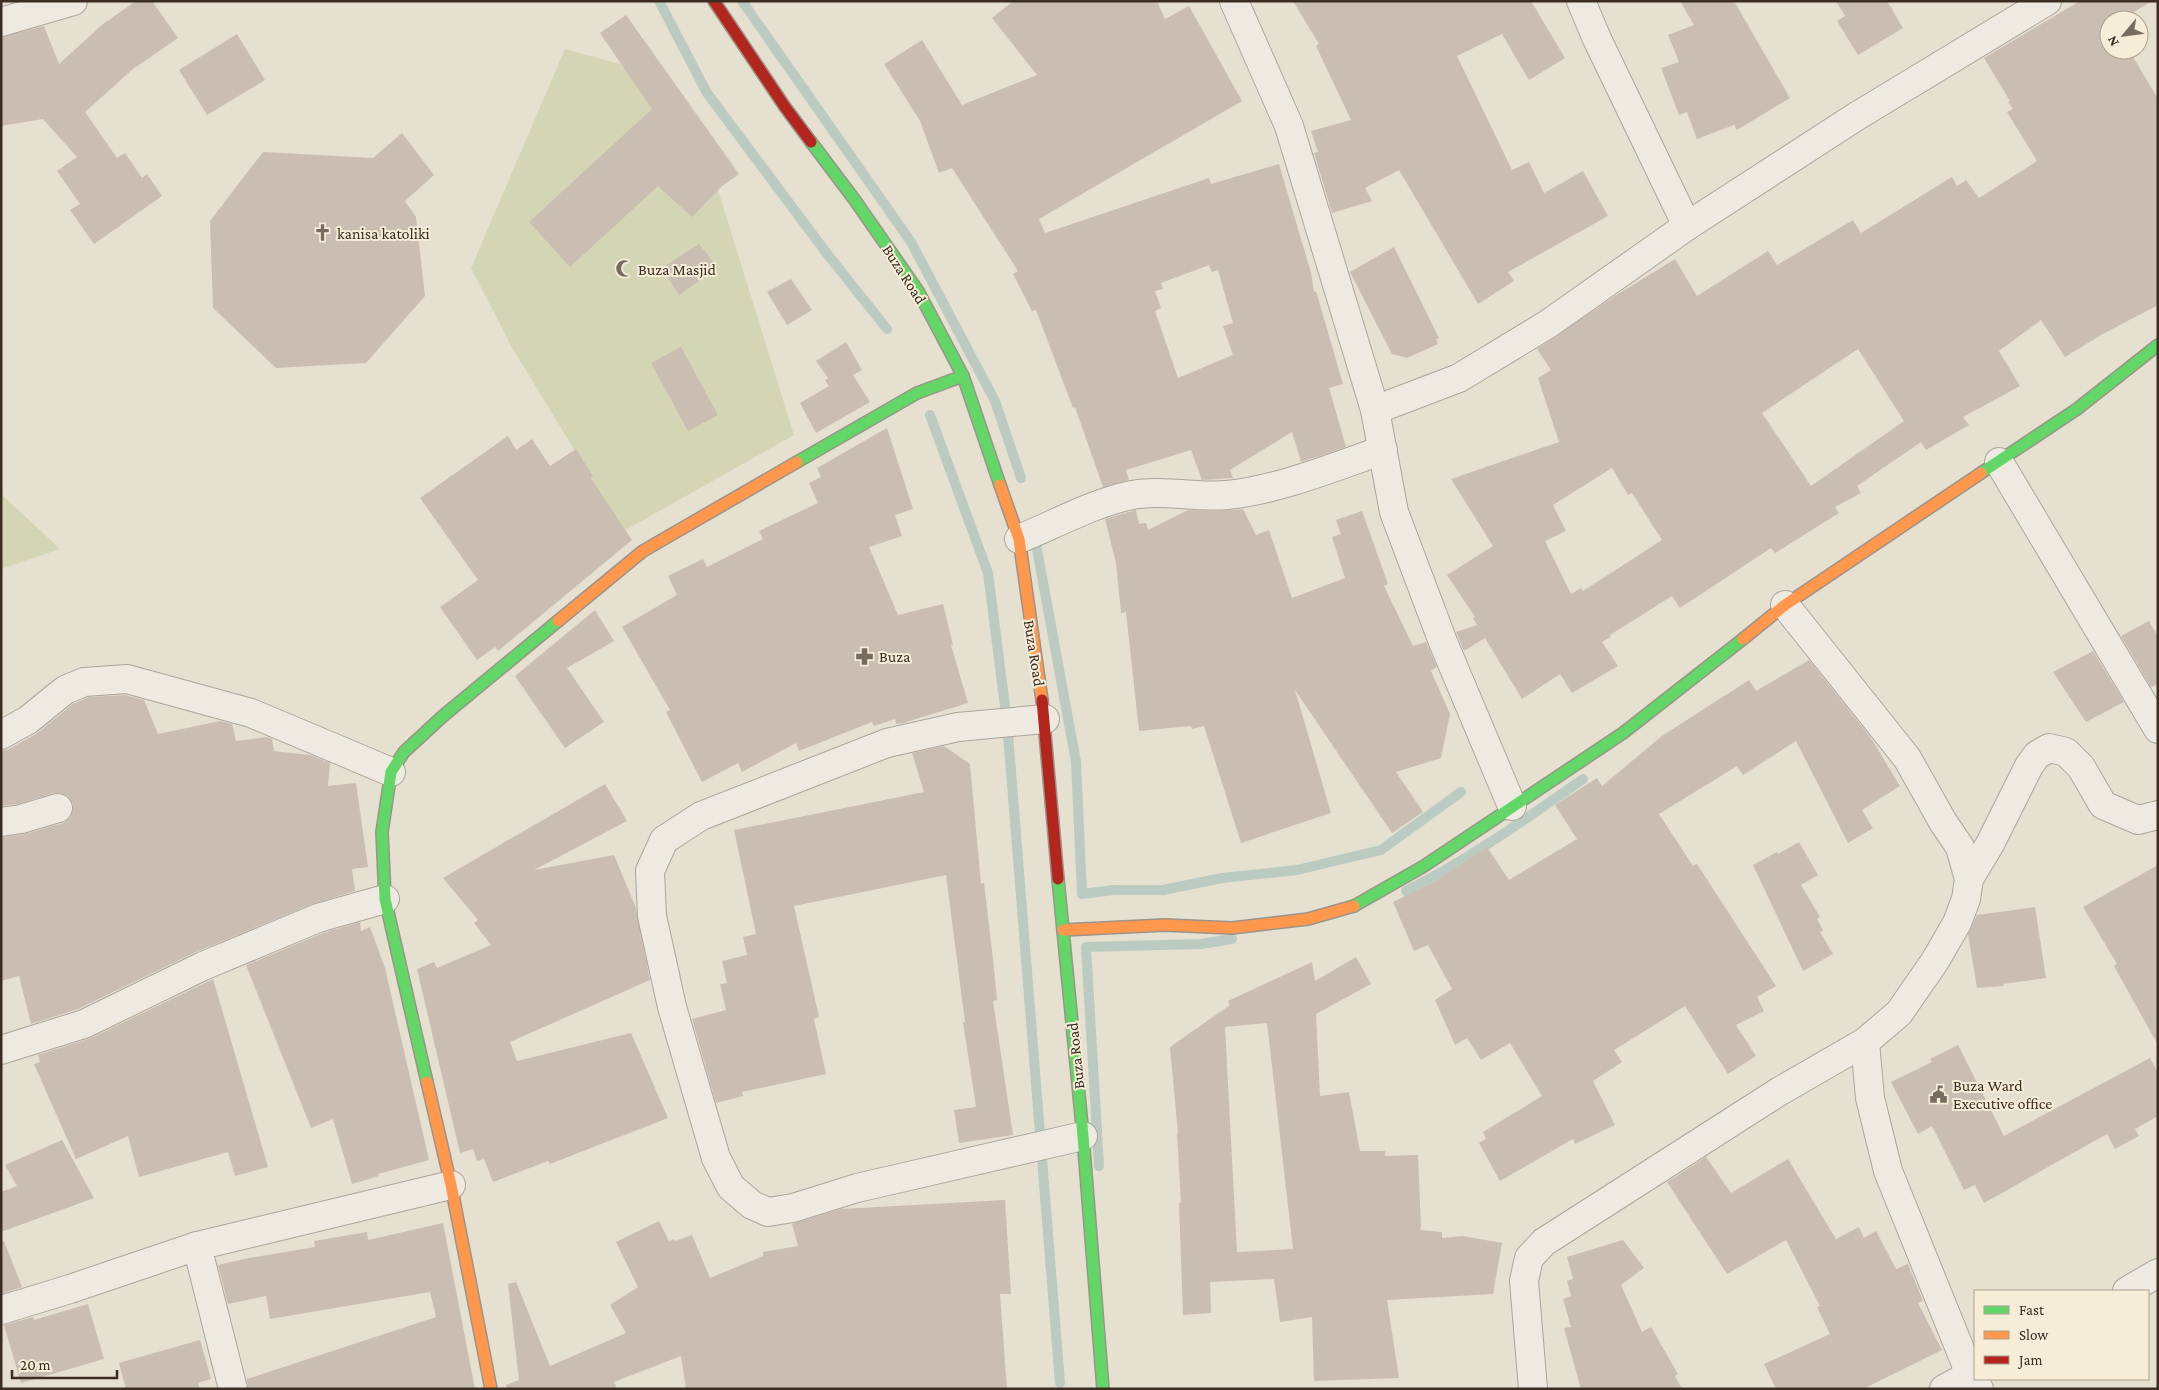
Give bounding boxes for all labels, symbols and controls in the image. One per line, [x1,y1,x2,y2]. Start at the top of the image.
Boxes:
north arrow [2099,10,2149,60]
text: N [2103,33,2122,49]
church icon: kanisa katoliki [313,223,333,243]
place label: kanisa katoliki [337,225,430,242]
street label: Buza Road [879,242,930,307]
mosque icon: Buza Masjid [614,259,634,279]
place label: Buza Masjid [638,261,717,279]
street label: Buza Road [1021,619,1048,688]
pharmacy icon: Buza [855,646,875,666]
place label: Buza [879,648,911,665]
street label: Buza Road [1063,1021,1087,1090]
place label: Buza Ward Executive office [1953,1077,2052,1112]
public building icon: Buza Ward Executive office [1929,1084,1949,1104]
legend [1974,1290,2149,1380]
text: Fast [2019,1302,2045,1318]
text: Slow [2019,1327,2049,1343]
scale bar [12,1348,118,1380]
text: Jam [2017,1352,2042,1369]
text: 20 m [20,1357,51,1373]

